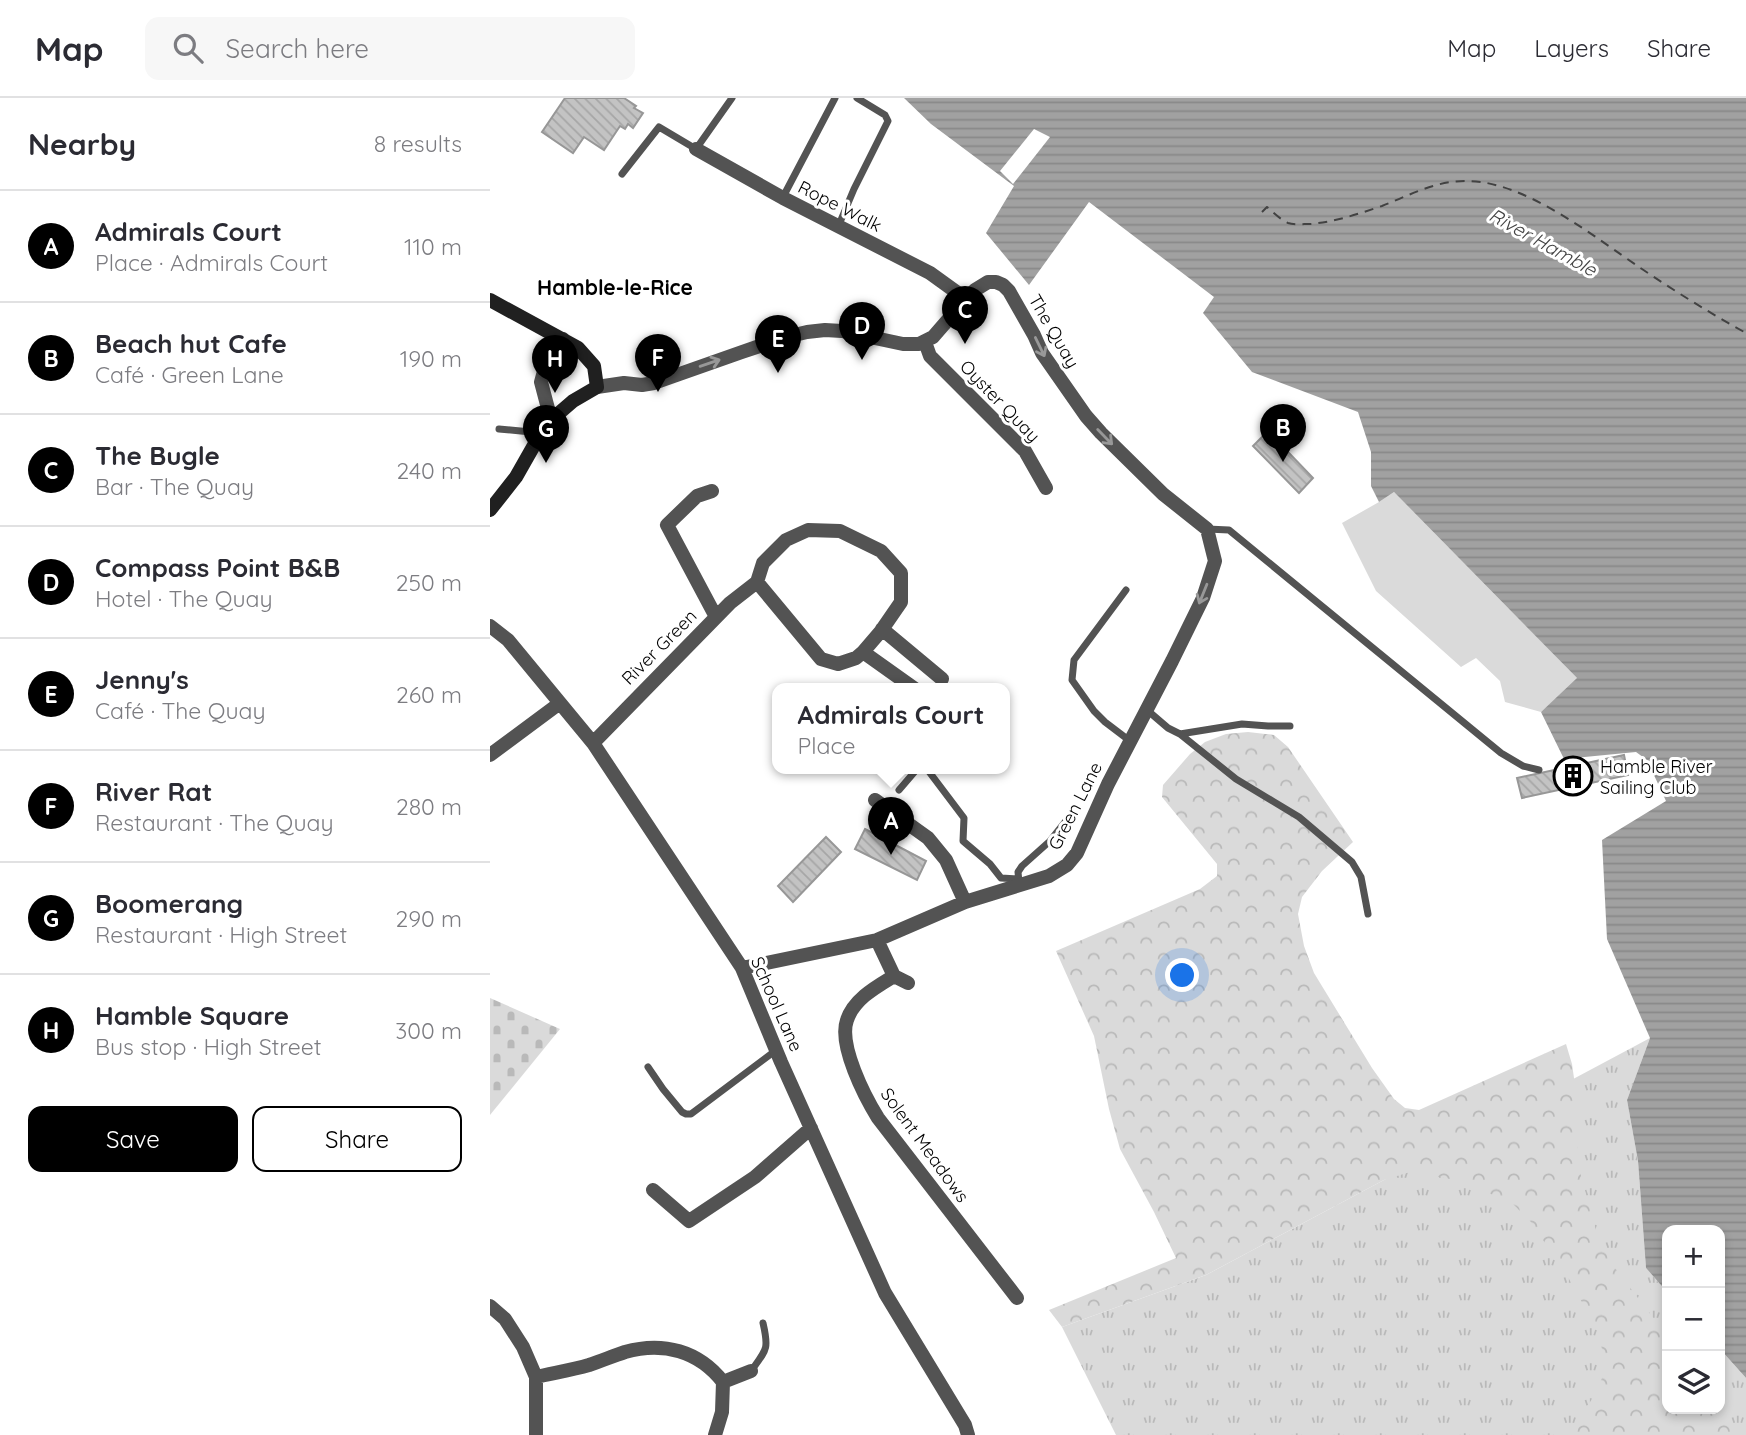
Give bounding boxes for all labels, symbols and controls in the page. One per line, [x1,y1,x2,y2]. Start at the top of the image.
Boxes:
search box [145,17,635,80]
text: Map [35,28,103,69]
icon: search [169,29,207,67]
text: Search here [225,32,369,65]
text: Map [1447,33,1496,63]
text: Layers [1534,33,1609,63]
text: Share [1647,33,1711,63]
text: Nearby [28,125,136,163]
text: 8 results [374,129,462,158]
street label: Rope Walk [794,175,886,237]
water label: River Hamble [1485,203,1602,282]
text: Admirals Court [95,215,282,248]
text: A [44,232,58,261]
text: 110 m [404,232,462,261]
text: Place · Admirals Court [95,248,328,277]
district label: Hamble-le-Rice [537,274,693,300]
pin: C [942,286,988,344]
street label: The Quay [1024,290,1084,372]
pin: D [839,302,885,360]
pin: E [755,315,801,373]
text: Beach hut Cafe [95,327,287,360]
pin: F [635,334,681,392]
pin: H [532,335,578,393]
one-way arrow [1033,336,1047,357]
text: B [43,344,59,373]
text: 190 m [400,344,462,373]
street label: Oyster Quay [955,355,1045,447]
one-way arrow [699,356,721,368]
text: Café · Green Lane [95,360,284,389]
pin: B [1260,404,1306,462]
pin: G [523,405,569,463]
one-way arrow [1096,428,1113,445]
text: The Bugle [95,439,220,472]
text: C [44,456,58,485]
text: 240 m [397,456,462,485]
text: Bar · The Quay [95,472,254,501]
text: Compass Point B&B [95,551,340,584]
text: D [43,568,59,597]
text: 250 m [396,568,462,597]
one-way arrow [1196,583,1209,605]
text: Hotel · The Quay [95,584,273,613]
street label: River Green [617,605,701,689]
text: Jenny's [95,663,189,696]
text: E [44,680,58,709]
text: 260 m [396,680,462,709]
popup [772,683,1010,774]
text: Café · The Quay [95,696,266,725]
text: Admirals Court [798,698,984,731]
text: Place [798,731,855,760]
building icon: Hamble River Sailing Club [1552,755,1594,797]
place label: Hamble River Sailing Club [1600,755,1713,799]
street label: Green Lane [1043,758,1107,854]
text: River Rat [95,775,212,808]
text: F [45,792,57,821]
text: 280 m [396,792,462,821]
pin: A [868,797,914,855]
text: Restaurant · The Quay [95,808,333,837]
text: Boomerang [95,887,243,920]
text: G [43,904,59,933]
text: 290 m [395,904,462,933]
text: Restaurant · High Street [95,920,347,949]
street label: School Lane [746,953,808,1055]
your location [1165,958,1199,992]
text: Hamble Square [95,999,289,1032]
text: H [43,1016,59,1045]
text: 300 m [395,1016,462,1045]
text: Bus stop · High Street [95,1032,322,1061]
street label: Solent Meadows [876,1083,974,1207]
button: Save [28,1106,238,1172]
button: Share [252,1106,462,1172]
map controls [1662,1225,1725,1414]
button: + [1662,1225,1725,1288]
button: − [1662,1288,1725,1351]
button: layers [1662,1351,1725,1414]

